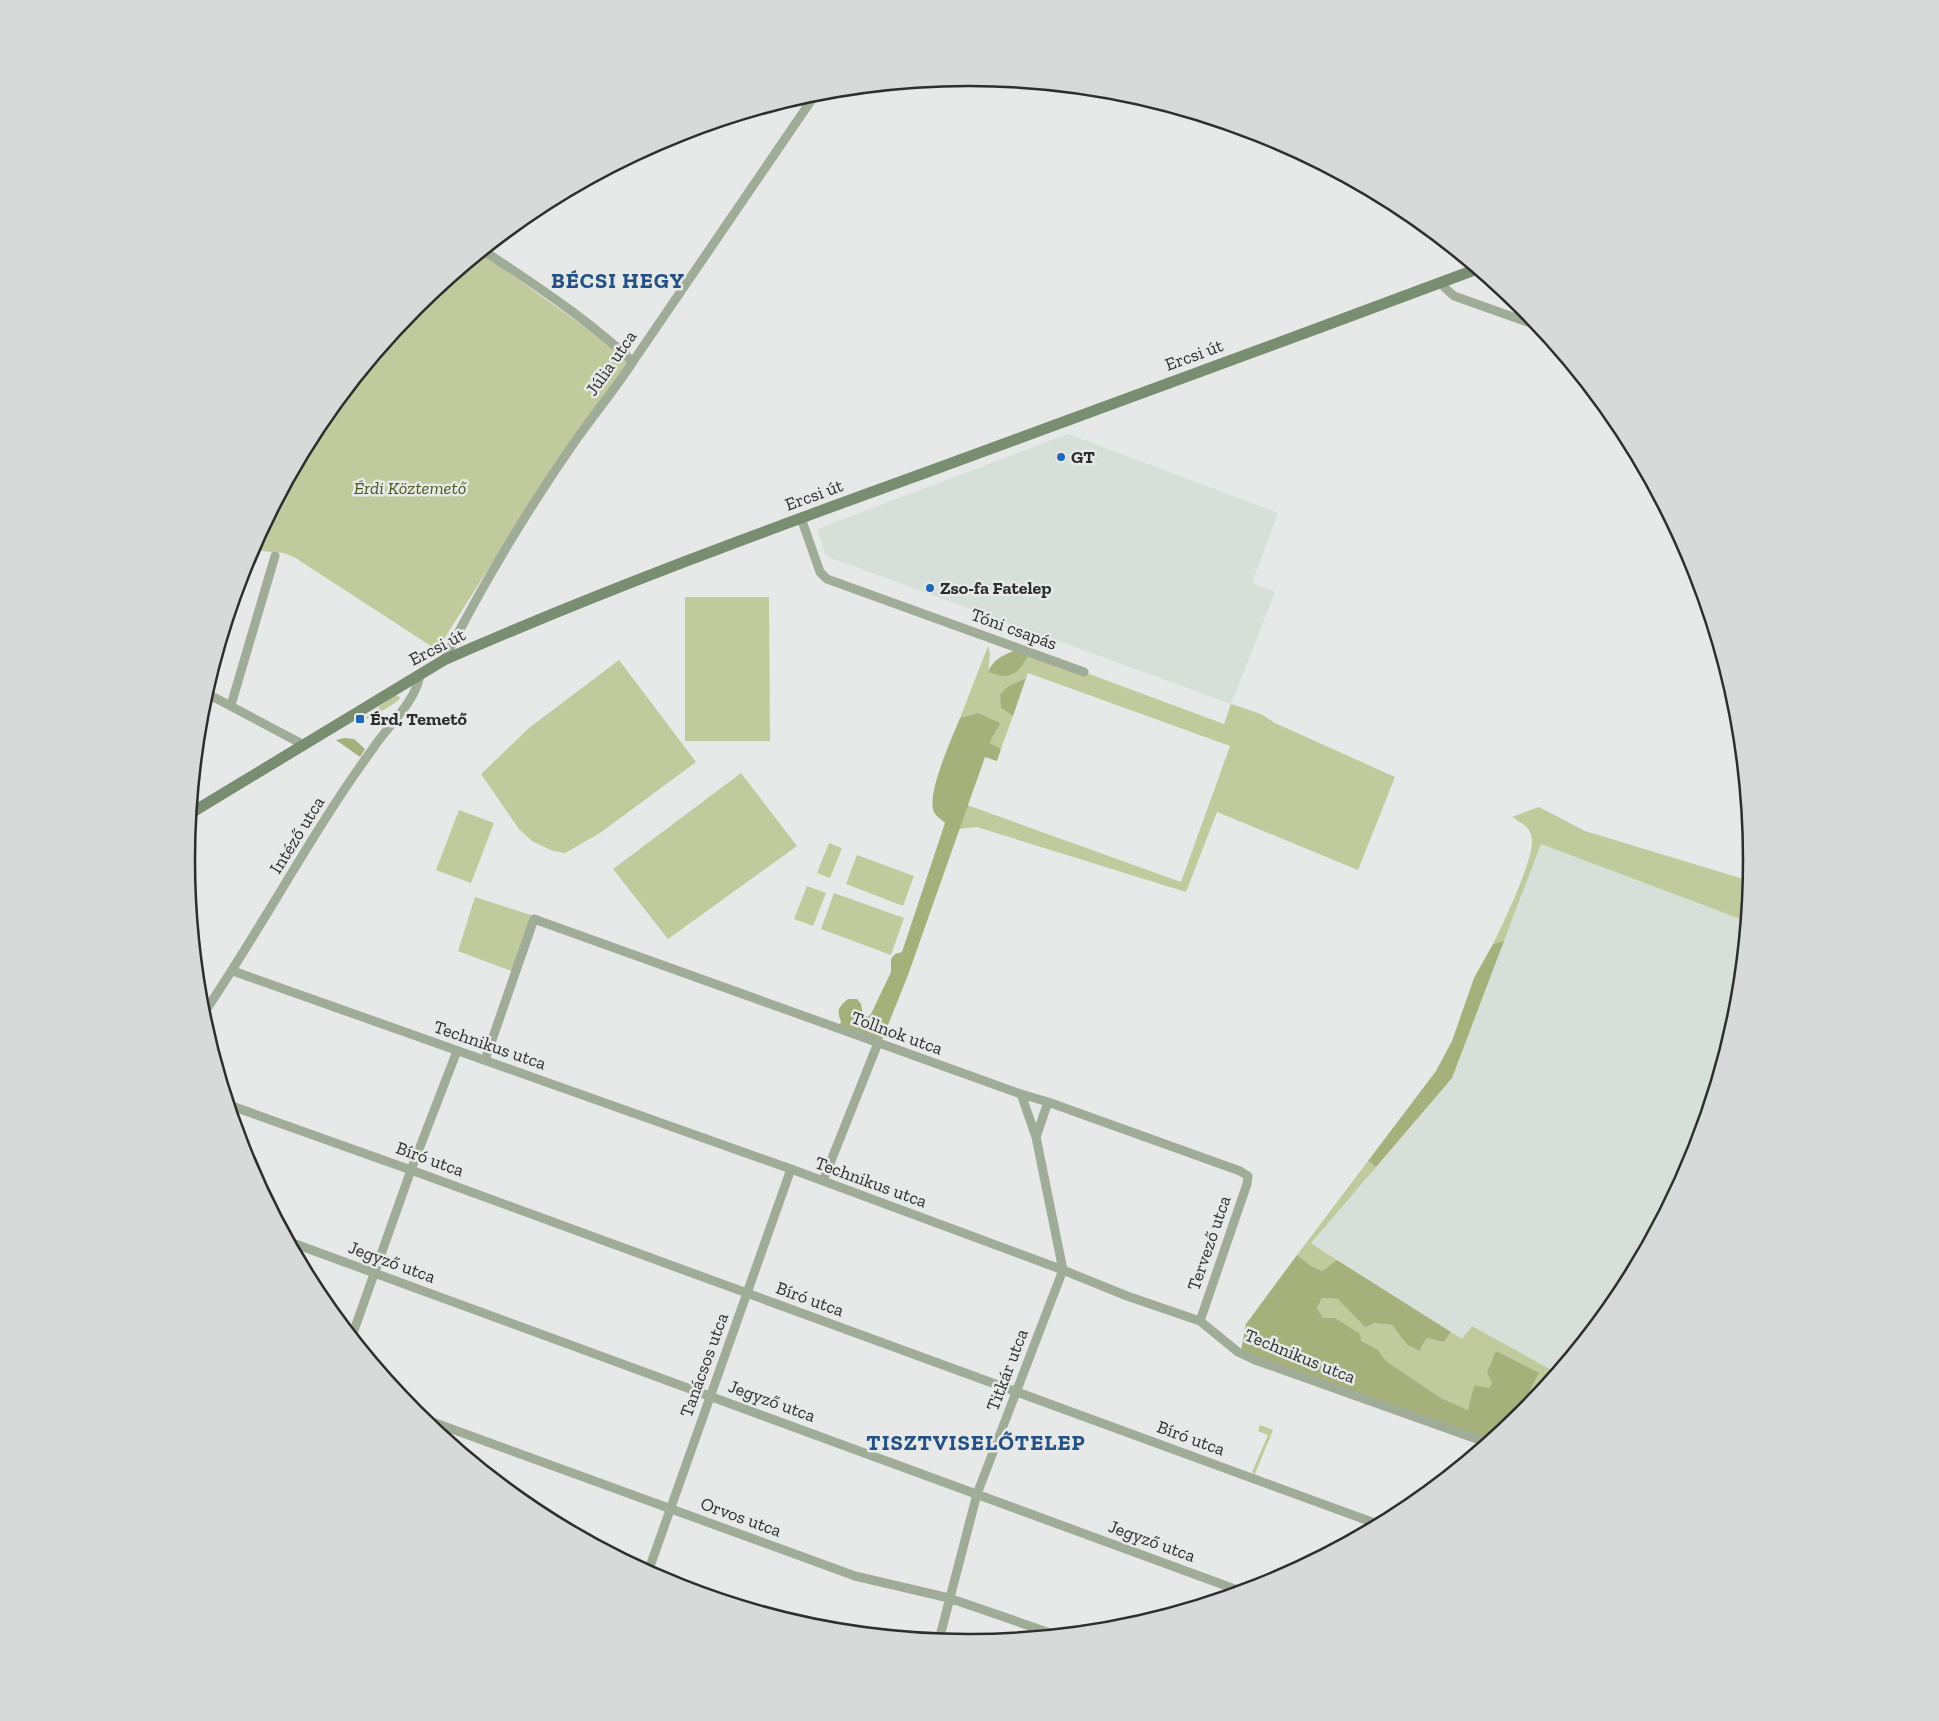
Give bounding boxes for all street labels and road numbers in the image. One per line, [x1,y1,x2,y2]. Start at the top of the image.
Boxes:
street label: Júlia utca [581,326,642,400]
street label: Ercsi út [1162,334,1226,376]
street label: Ercsi út [782,474,846,516]
street label: Tóni csapás [968,603,1060,655]
street label: Ercsi út [405,623,469,670]
street label: Intéző utca [265,792,329,878]
street label: Tollnok utca [848,1006,946,1060]
street label: Technikus utca [431,1015,549,1075]
street label: Bíró utca [393,1137,467,1182]
street label: Technikus utca [812,1152,930,1213]
street label: Tervező utca [1183,1192,1236,1293]
street label: Jegyző utca [346,1236,439,1288]
street label: Bíró utca [773,1277,847,1322]
street label: Tanácsos utca [675,1309,733,1420]
street label: Technikus utca [1241,1324,1359,1388]
street label: Titkár utca [981,1326,1033,1414]
street label: Jegyző utca [726,1375,819,1427]
street label: Bíró utca [1154,1416,1228,1461]
street label: Orvos utca [698,1492,785,1542]
street label: Jegyző utca [1106,1515,1199,1567]

